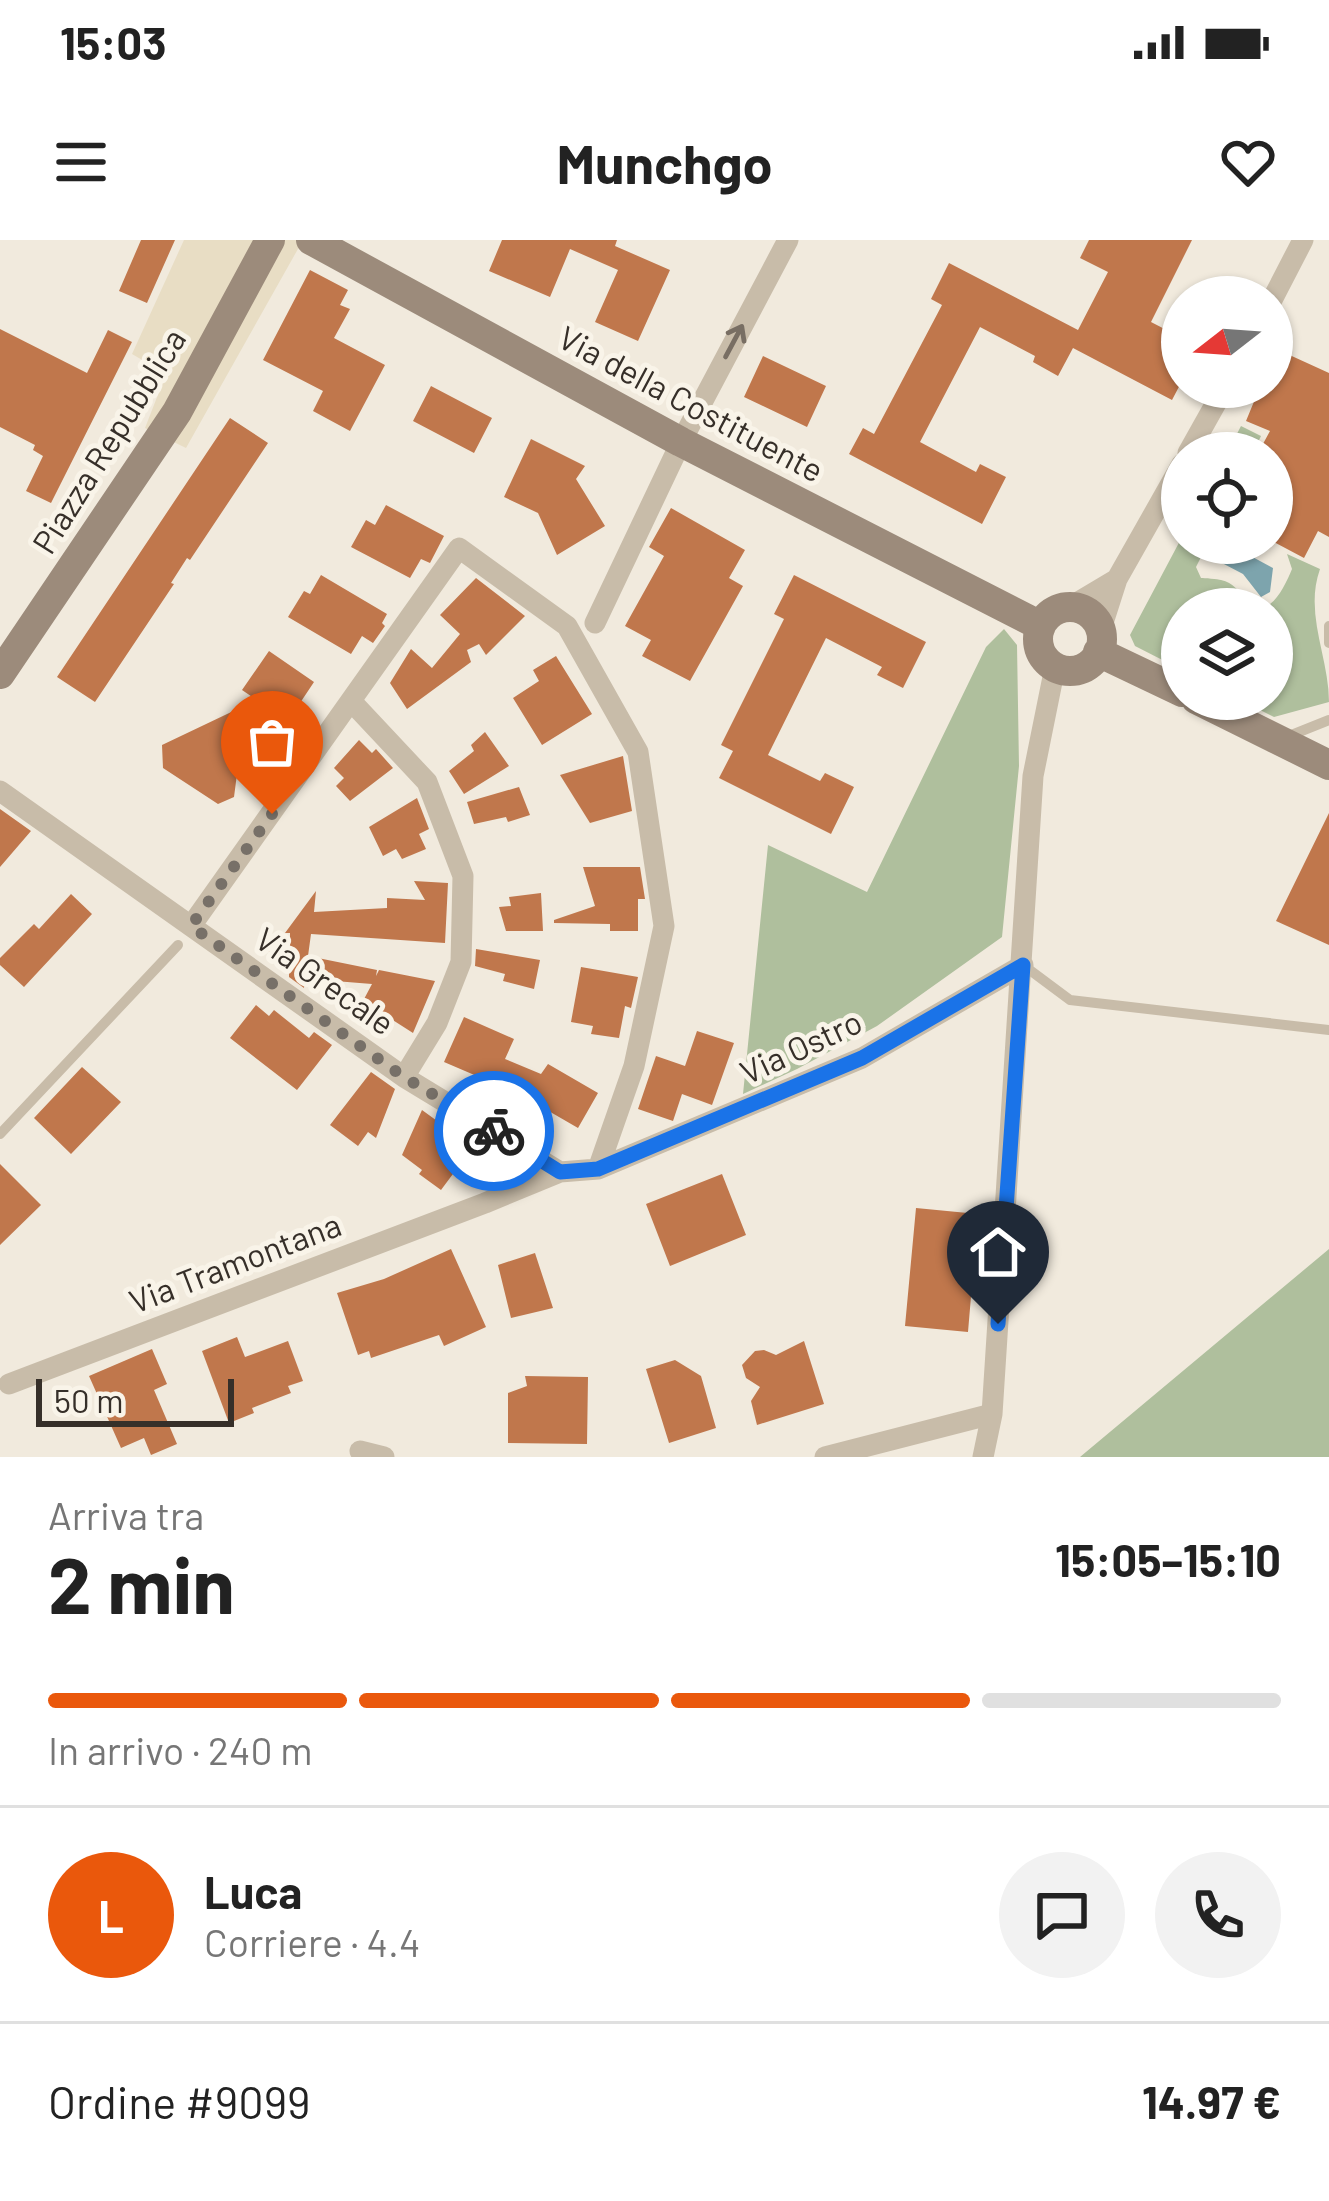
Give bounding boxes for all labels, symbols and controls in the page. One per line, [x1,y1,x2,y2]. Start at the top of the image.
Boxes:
text: 15:03 [60,15,167,69]
icon: menu [48,129,114,195]
icon: heart [1215,129,1281,195]
text: Munchgo [556,130,773,195]
north arrow [1161,276,1293,408]
map controls [1161,276,1293,720]
street label: Via della Costituente [552,316,831,490]
street label: Piazza Repubblica [23,321,193,560]
one-way arrow [724,323,747,359]
button: locate [1161,432,1293,564]
button: layers [1161,588,1293,720]
pin [221,691,323,814]
icon: bag [239,709,305,775]
street label: Via Grecale [248,918,403,1043]
street label: Via Ostro [733,1001,868,1092]
courier [434,1071,554,1191]
icon: bike [461,1098,527,1164]
pin [947,1201,1049,1324]
street label: Via Tramontana [123,1203,346,1321]
icon: home [965,1219,1031,1285]
scale bar [36,1373,234,1426]
text: 50 m [54,1380,124,1420]
text: Arriva tra [48,1491,204,1538]
text: 15:05–15:10 [1055,1532,1281,1586]
text: 2 min [48,1536,235,1630]
text: In arrivo · 240 m [48,1726,313,1773]
button: chat [999,1852,1125,1978]
button: phone [1155,1852,1281,1978]
text: Luca [204,1864,302,1918]
text: L [98,1888,124,1942]
text: Corriere · 4.4 [204,1918,420,1965]
text: Ordine #9099 [48,2074,311,2128]
text: 14.97 € [1142,2074,1281,2128]

